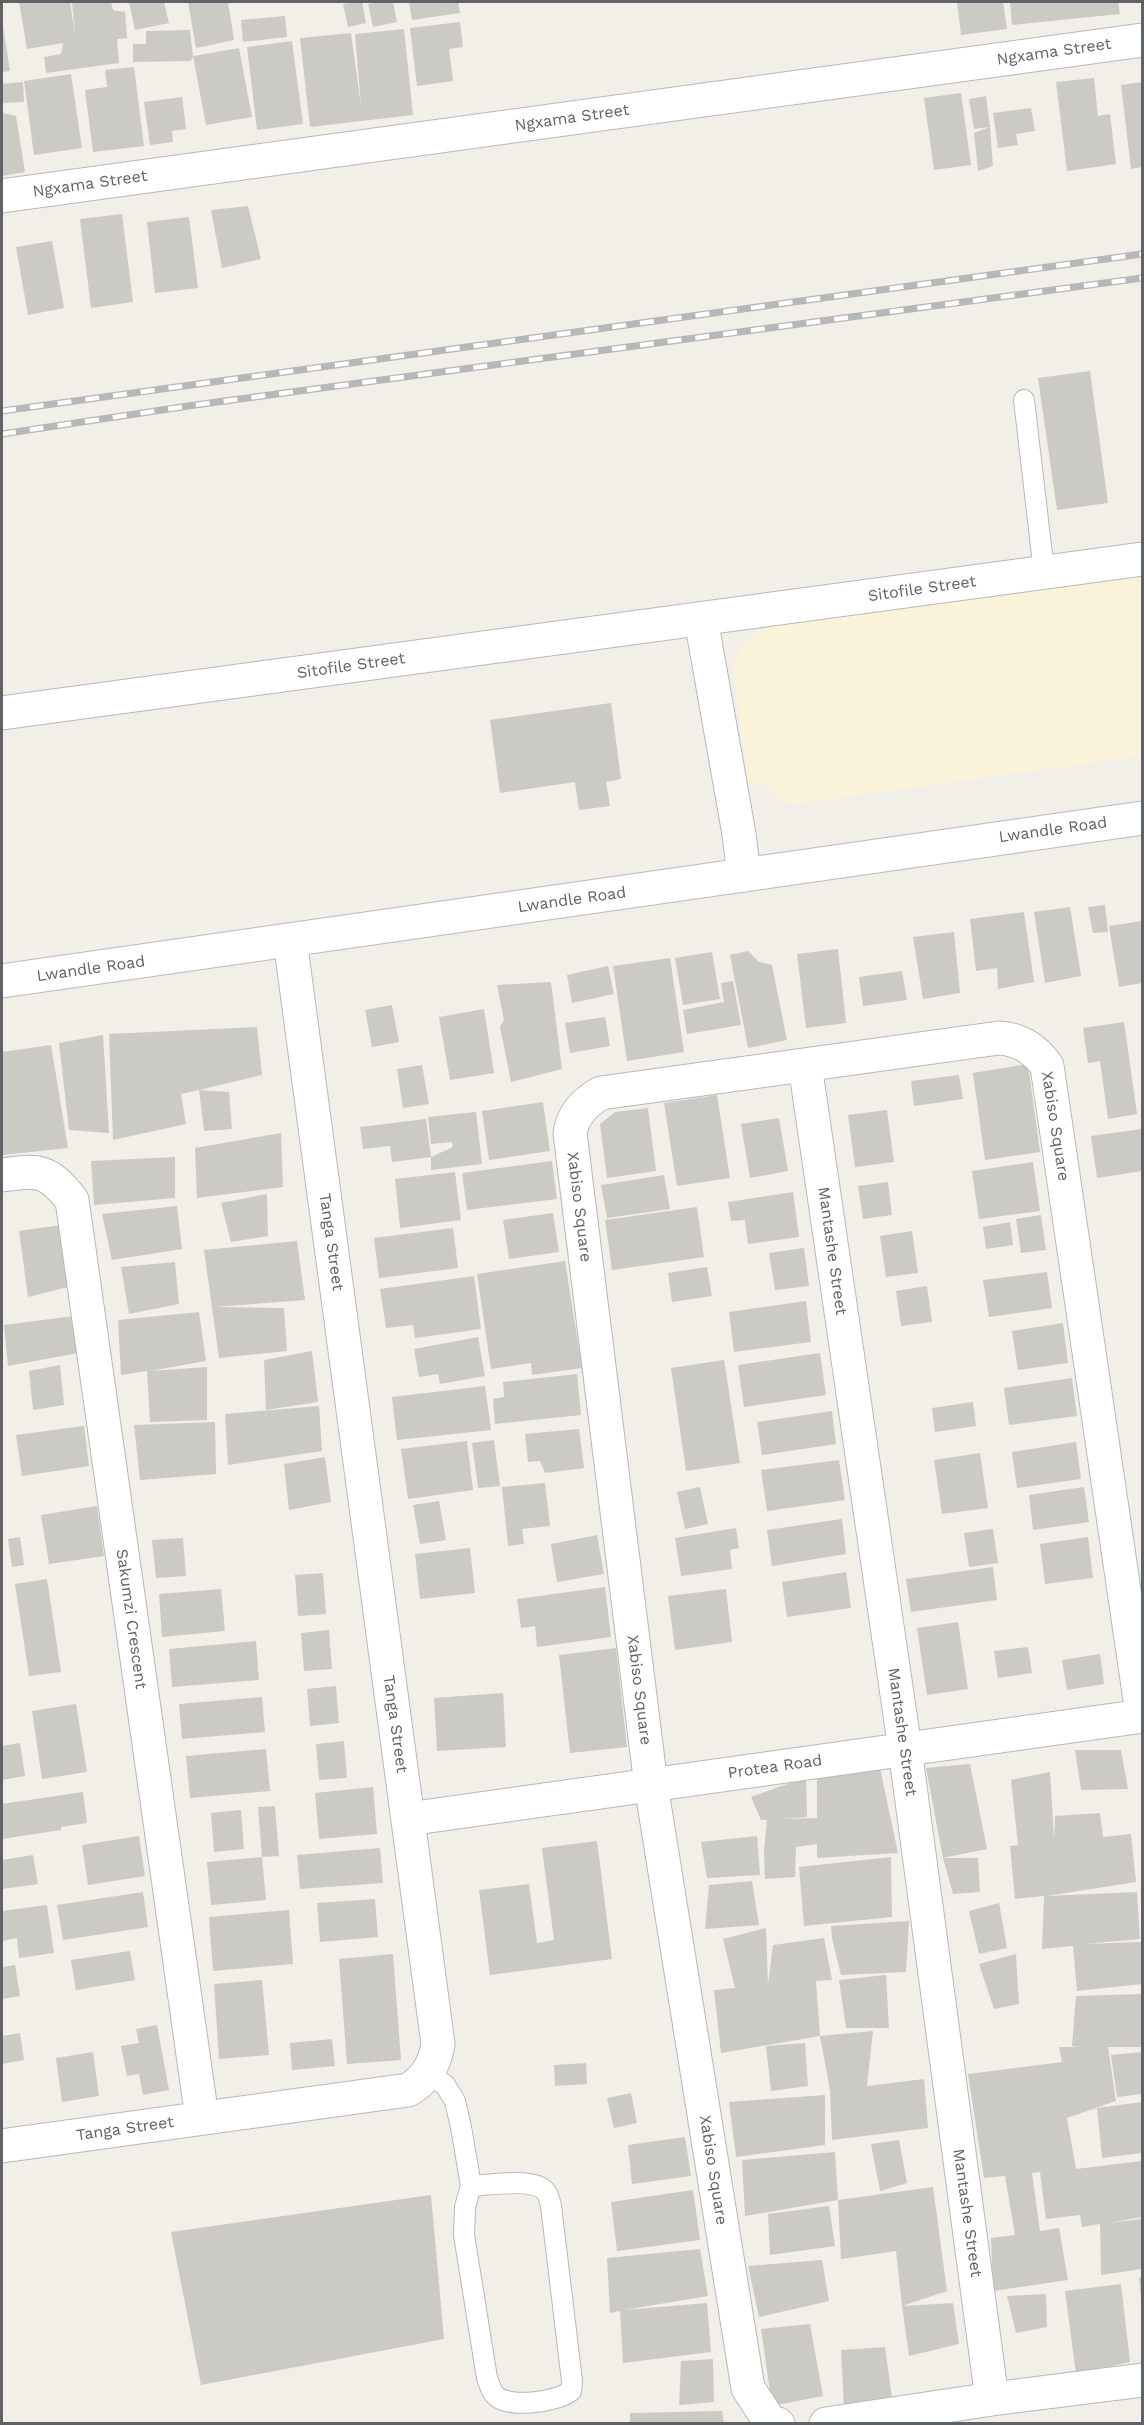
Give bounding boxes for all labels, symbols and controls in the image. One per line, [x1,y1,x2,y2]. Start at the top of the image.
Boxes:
street label: Ngxama Street [996,34,1112,70]
street label: Ngxama Street [514,100,630,136]
street label: Ngxama Street [32,166,148,202]
street label: Sitofile Street [867,572,977,606]
street label: Sitofile Street [296,649,406,683]
street label: Lwandle Road [998,813,1108,847]
street label: Lwandle Road [517,883,627,917]
street label: Lwandle Road [36,952,146,986]
street label: Xabiso Square [1037,1070,1073,1182]
street label: Xabiso Square [563,1151,595,1263]
street label: Mantashe Street [813,1186,851,1316]
street label: Tanga Street [315,1192,347,1292]
street label: Sakumzi Crescent [112,1548,150,1690]
street label: Xabiso Square [623,1634,655,1746]
street label: Mantashe Street [883,1667,921,1797]
street label: Tanga Street [379,1674,411,1774]
street label: Protea Road [727,1751,823,1783]
street label: Tanga Street [75,2113,175,2145]
street label: Xabiso Square [695,2114,731,2226]
street label: Mantashe Street [948,2148,986,2278]

